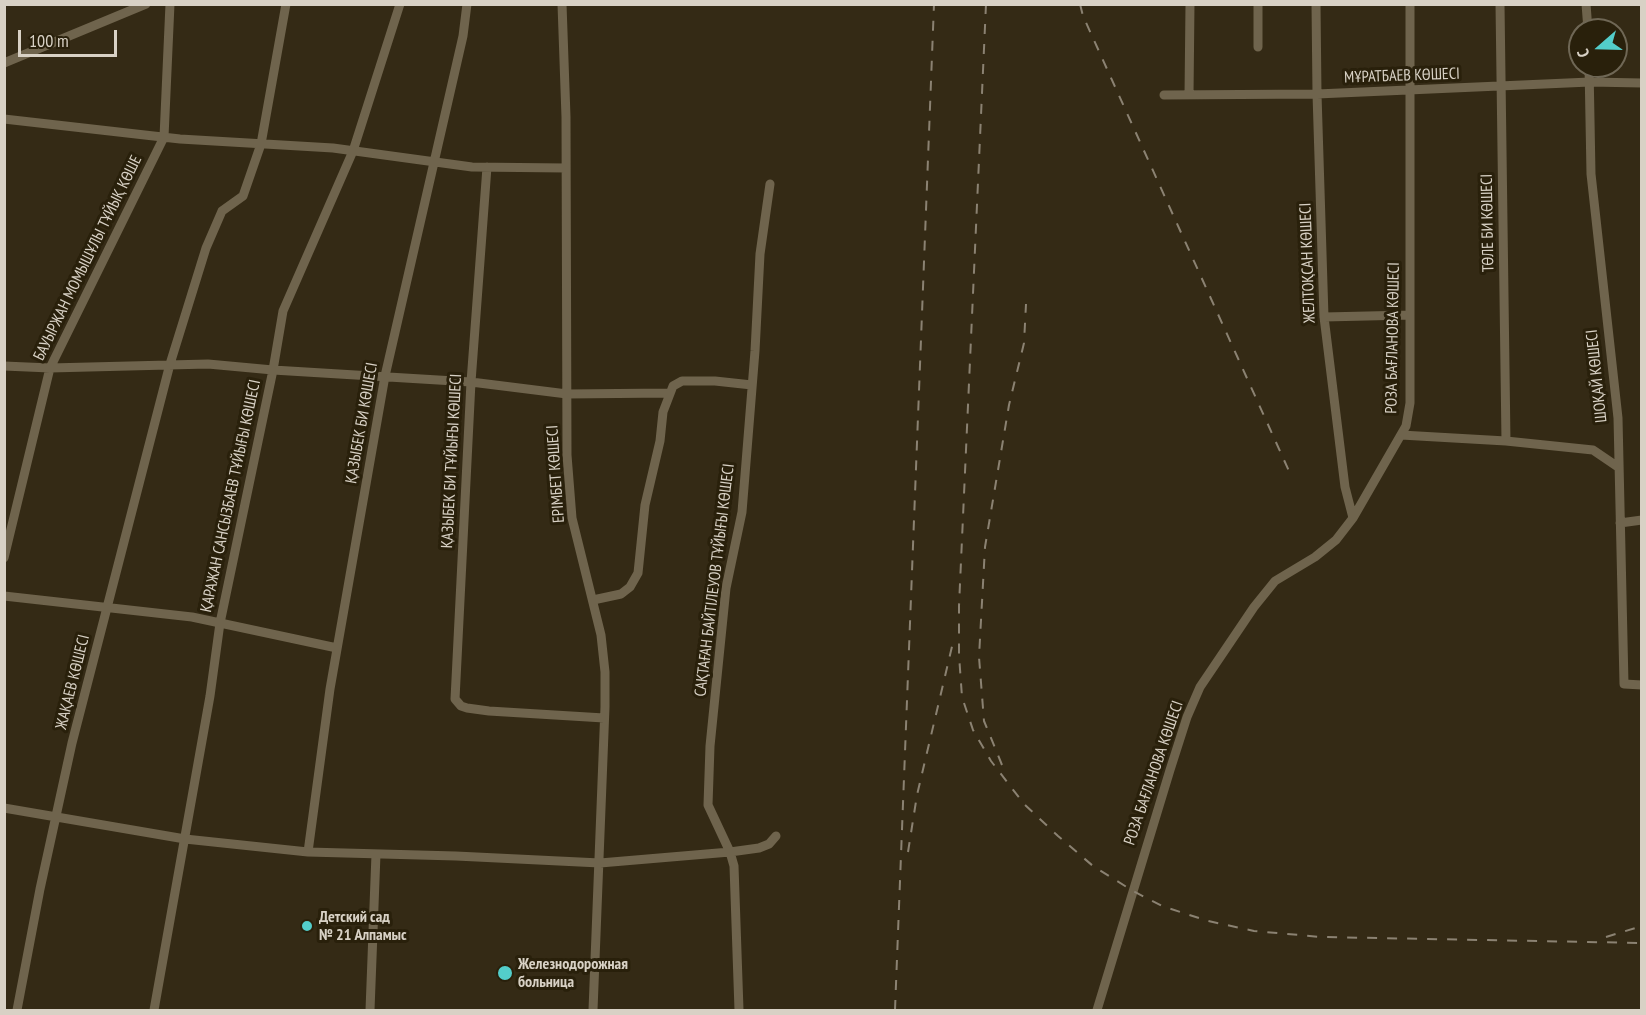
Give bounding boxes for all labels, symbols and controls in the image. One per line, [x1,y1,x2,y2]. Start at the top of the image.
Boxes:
scale bar [21,18,120,56]
north arrow [1568,18,1628,78]
text: 100 m [29,29,69,52]
text: С [1572,47,1594,60]
street label: МҰРАТБАЕВ КӨШЕСІ [1344,64,1460,88]
street label: БАУЫРЖАН МОМЫШҰЛЫ ТҰЙЫҚ КӨШЕ [30,152,146,364]
street label: ТӨЛЕ БИ КӨШЕСІ [1478,174,1498,272]
street label: ЖЕЛТОҚСАН КӨШЕСІ [1296,202,1320,324]
street label: РОЗА БАҒЛАНОВА КӨШЕСІ [1382,262,1404,414]
street label: ШОҚАЙ КӨШЕСІ [1583,329,1611,423]
street label: ҚАЗЫБЕК БИ КӨШЕСІ [342,361,382,485]
street label: ҚАЗЫБЕК БИ ТҰЙЫҒЫ КӨШЕСІ [438,373,466,549]
street label: ҚАРАЖАН САНСЫЗБАЕВ ТҰЙЫҒЫ КӨШЕСІ [197,378,265,614]
street label: ЕРІМБЕТ КӨШЕСІ [543,424,569,524]
street label: САҚТАҒАН БАЙТІЛЕУОВ ТҰЙЫҒЫ КӨШЕСІ [691,462,739,698]
street label: ЖАҚАЕВ КӨШЕСІ [52,633,94,731]
street label: РОЗА БАҒЛАНОВА КӨШЕСІ [1120,698,1188,848]
place label: Детский сад № 21 Алпамыс [319,907,407,945]
marker: Детский сад № 21 Алпамыс [300,919,314,933]
place label: Железнодорожная больница [518,954,628,992]
marker: Железнодорожная больница [496,964,514,982]

